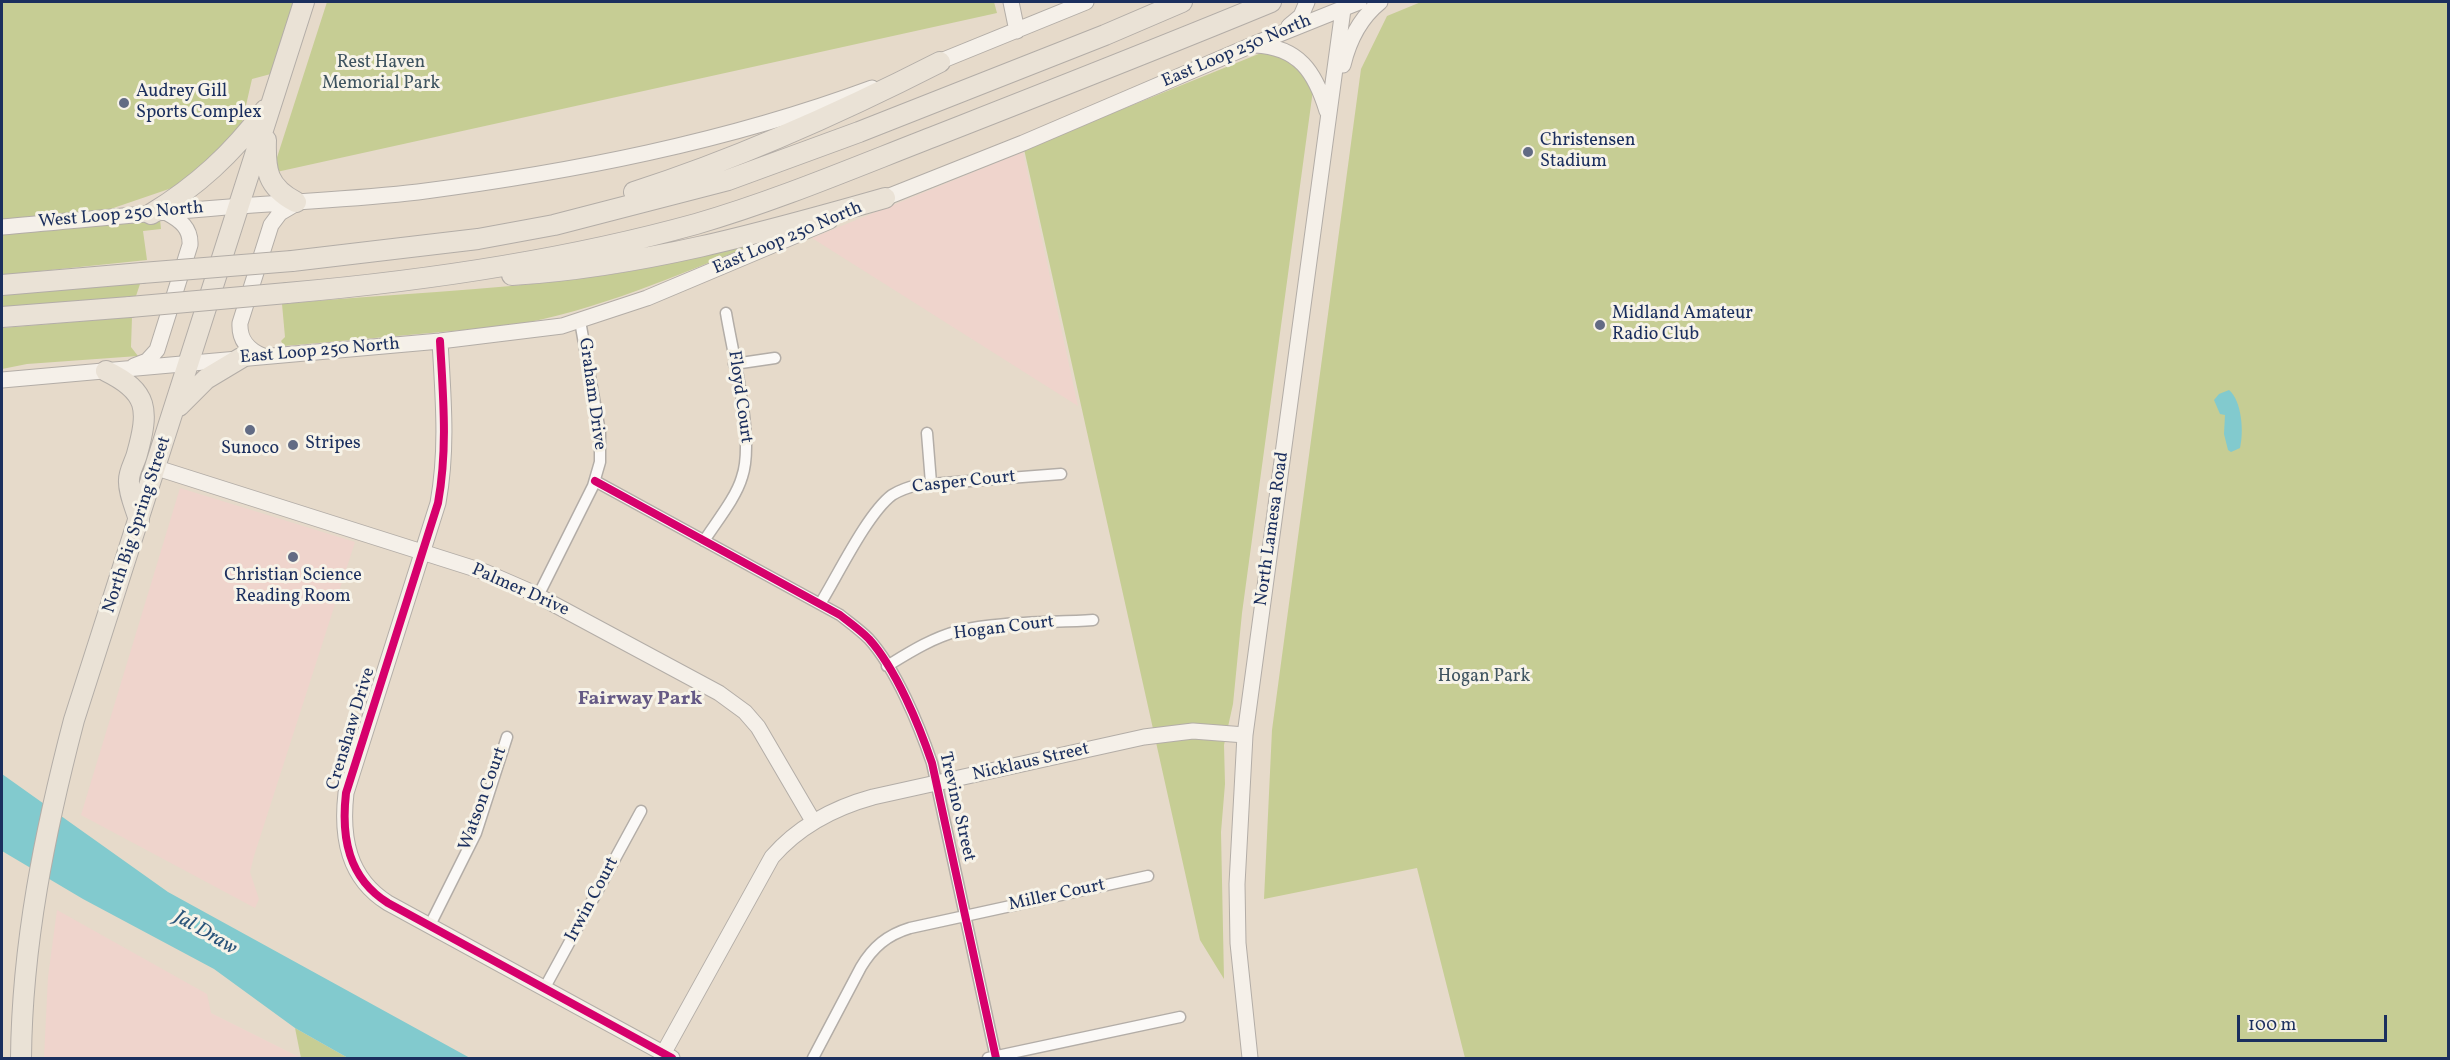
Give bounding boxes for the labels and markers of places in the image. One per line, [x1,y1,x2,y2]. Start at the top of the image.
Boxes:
place label: Audrey Gill Sports Complex [136,82,262,124]
marker: Audrey Gill Sports Complex [117,96,131,110]
place label: Christensen Stadium [1540,131,1636,174]
marker: Christensen Stadium [1521,145,1535,159]
place label: Midland Amateur Radio Club [1612,304,1753,346]
marker: Midland Amateur Radio Club [1593,318,1607,332]
marker: Sunoco [243,423,257,437]
place label: Stripes [305,434,361,456]
marker: Stripes [286,438,300,452]
place label: Sunoco [221,439,279,461]
marker: Christian Science Reading Room [286,550,300,564]
place label: Christian Science Reading Room [224,566,362,608]

